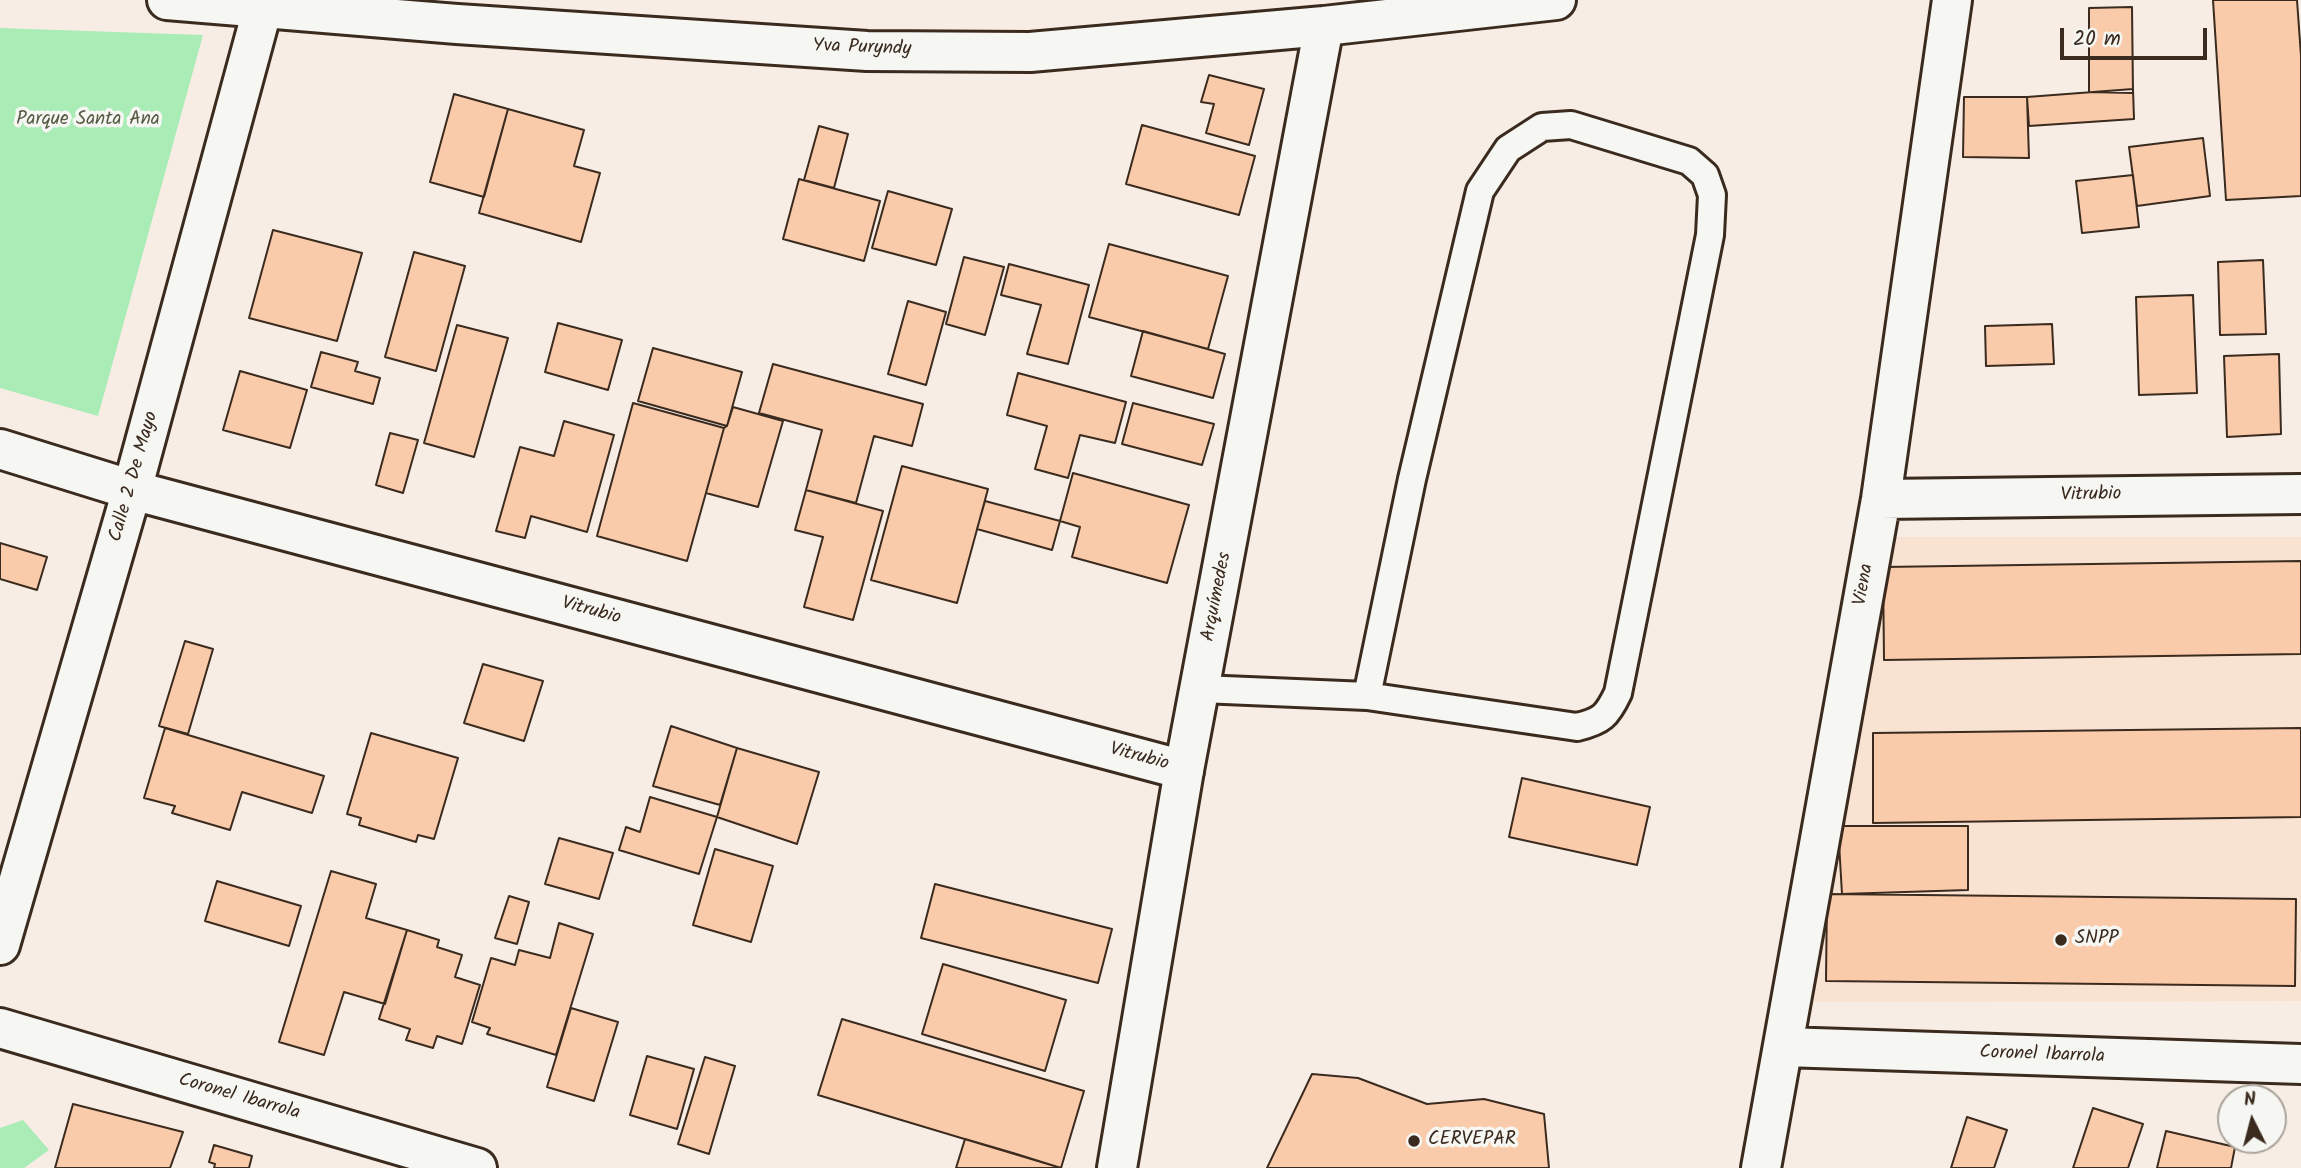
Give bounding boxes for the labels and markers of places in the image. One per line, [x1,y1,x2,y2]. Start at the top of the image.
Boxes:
place label: SNPP [2075,929,2119,951]
marker: SNPP [2053,932,2069,948]
place label: CERVEPAR [1428,1130,1516,1152]
marker: CERVEPAR [1406,1133,1422,1149]

